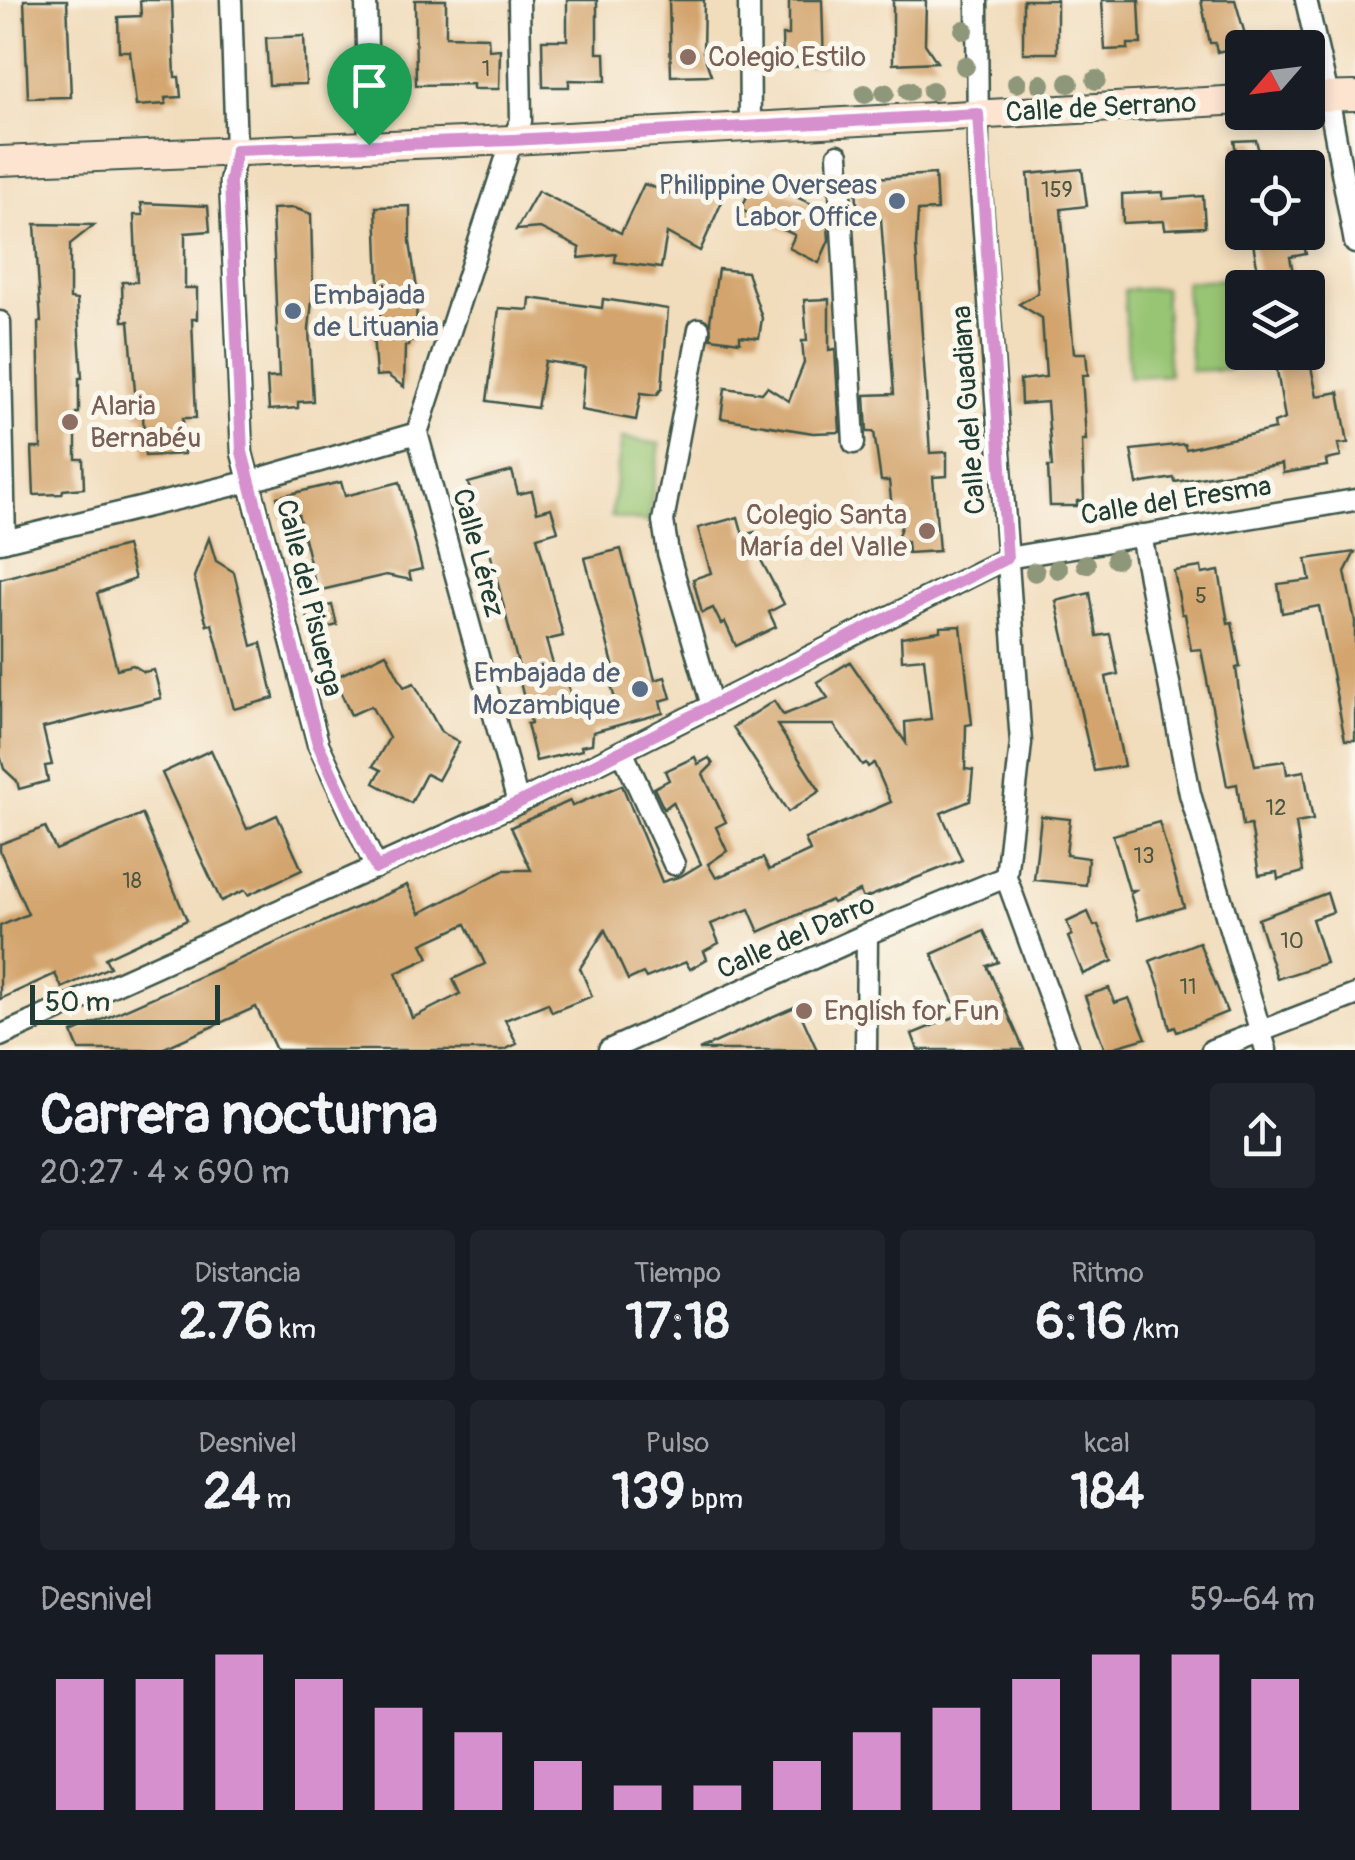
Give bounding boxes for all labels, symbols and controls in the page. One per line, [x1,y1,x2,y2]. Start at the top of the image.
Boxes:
north arrow [1225,30,1325,130]
map controls [1225,30,1325,370]
place label: Colegio Estilo [708,40,866,75]
pin [327,43,412,146]
marker: Colegio Estilo [677,46,699,68]
house number: 1 [482,55,490,83]
icon: arrive [342,58,397,113]
street label: Calle de Serrano [1005,86,1197,130]
button: locate [1225,150,1325,250]
place label: Philippine Overseas Labor Office [659,168,877,235]
house number: 159 [1041,176,1073,204]
marker: Philippine Overseas Labor Office [886,190,908,212]
button: layers [1225,270,1325,370]
place label: Embajada de Lituania [313,278,439,345]
marker: Embajada de Lituania [282,300,304,322]
street label: Calle del Guadiana [944,304,994,516]
place label: Alaria Bernabéu [90,389,201,456]
marker: Alaria Bernabéu [59,411,81,433]
street label: Calle del Eresma [1078,469,1274,533]
street label: Calle Lérez [444,485,512,621]
street label: Calle del Pisuerga [268,496,350,700]
place label: Colegio Santa María del Valle [739,498,907,565]
marker: Colegio Santa María del Valle [916,520,938,542]
house number: 5 [1195,582,1207,610]
place label: Embajada de Mozambique [473,656,620,723]
marker: Embajada de Mozambique [629,678,651,700]
house number: 12 [1266,794,1286,822]
house number: 13 [1134,842,1154,870]
house number: 18 [122,867,142,895]
street label: Calle del Darro [712,887,880,987]
house number: 10 [1280,927,1304,955]
house number: 11 [1179,973,1197,1001]
scale bar [30,980,220,1024]
text: 50 m [45,985,110,1020]
place label: English for Fun [824,994,999,1029]
marker: English for Fun [793,1000,815,1022]
text: Carrera nocturna [40,1081,438,1150]
button: share [1210,1083,1315,1188]
text: 20:27 · 4 × 690 m [40,1153,290,1193]
text: Distancia [194,1256,301,1291]
text: Tiempo [634,1256,721,1291]
text: Ritmo [1071,1256,1144,1291]
text: 2.76 [179,1291,273,1354]
text: 17:18 [625,1291,730,1354]
text: 6:16 [1036,1291,1127,1354]
text: km [273,1312,316,1347]
text: /km [1127,1312,1179,1347]
text: Desnivel [198,1426,297,1461]
text: Pulso [646,1426,709,1461]
text: kcal [1085,1426,1130,1461]
text: 24 [204,1461,261,1524]
text: 139 [612,1461,685,1524]
text: 184 [1071,1461,1144,1524]
text: m [261,1482,291,1517]
text: bpm [685,1482,743,1517]
text: Desnivel [40,1580,153,1620]
text: 59–64 m [1190,1580,1315,1620]

